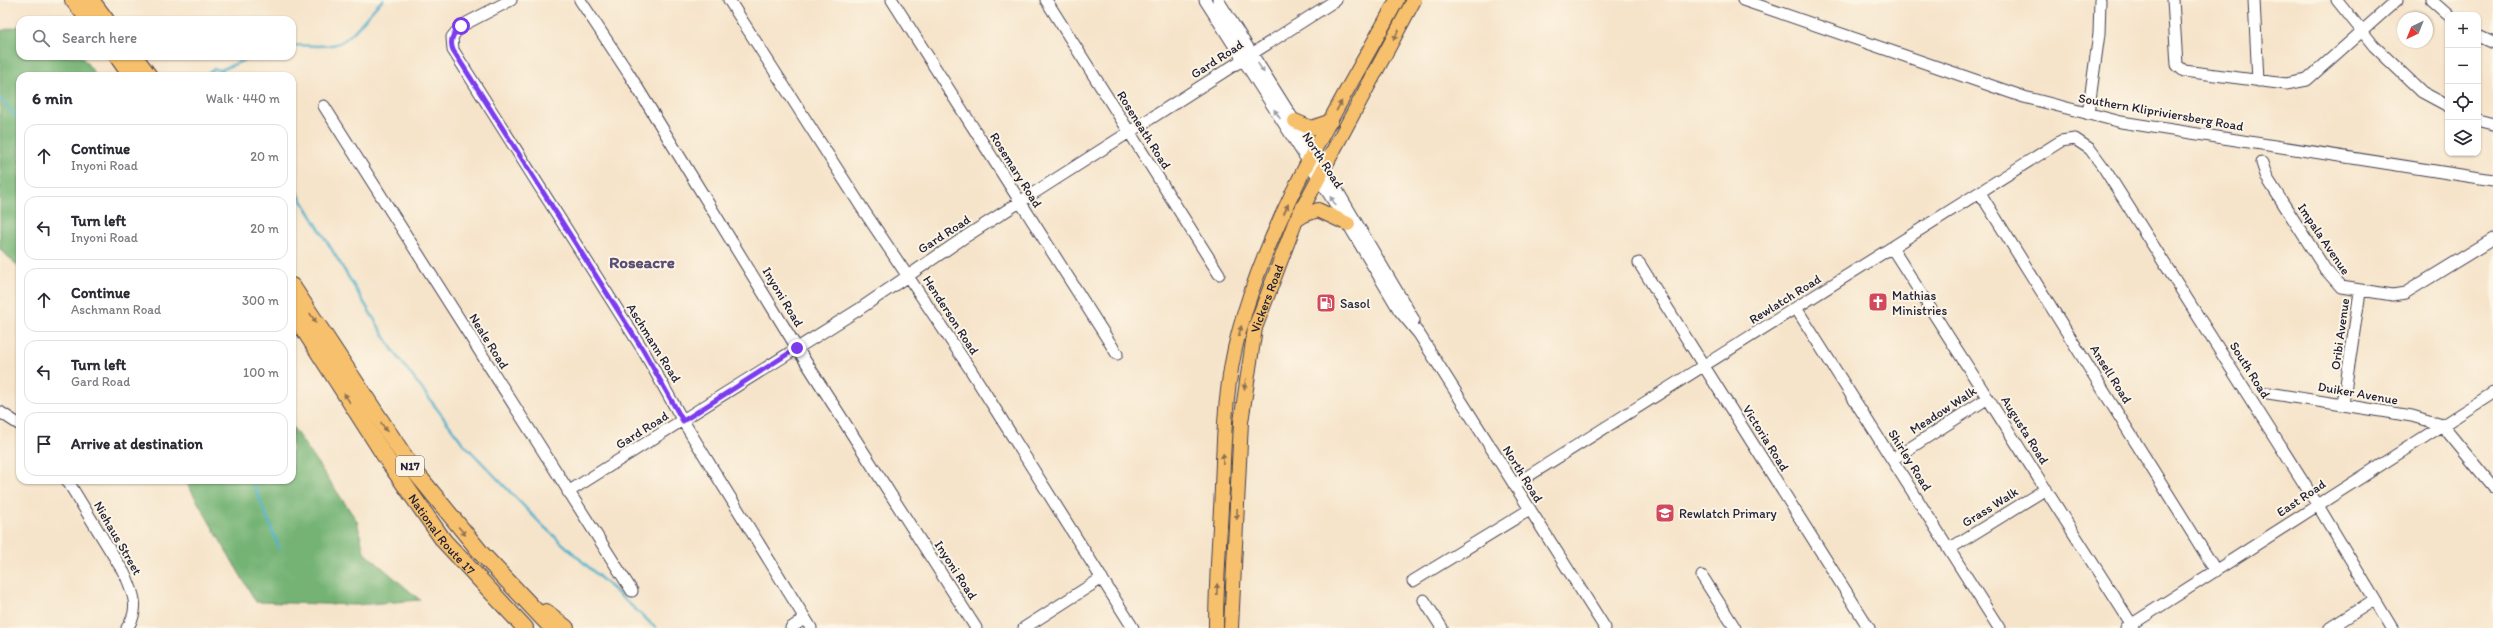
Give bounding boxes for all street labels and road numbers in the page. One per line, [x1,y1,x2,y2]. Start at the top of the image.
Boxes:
street label: Gard Road [1188,37,1246,81]
street label: Roseneath Road [1114,88,1174,172]
street label: Southern Klipriviersberg Road [2077,90,2245,134]
street label: North Road [1299,129,1347,191]
street label: Rosemary Road [987,130,1045,210]
street label: Impala Avenue [2295,201,2353,277]
street label: Gard Road [915,212,973,256]
street label: Vickers Road [1247,262,1286,333]
street label: Inyoni Road [759,264,807,330]
street label: Rewlatch Road [1746,271,1824,327]
street label: Henderson Road [920,273,982,357]
street label: Oribi Avenue [2328,297,2352,371]
street label: Aschmann Road [624,301,684,385]
street label: Neale Road [466,311,512,371]
street label: South Road [2227,339,2273,401]
street label: Ansell Road [2087,342,2135,406]
street label: Duiker Avenue [2317,379,2399,407]
street label: Meadow Walk [1907,383,1979,437]
street label: Augusta Road [1998,393,2052,467]
street label: Victoria Road [1740,402,1792,474]
street label: Gard Road [613,408,671,452]
street label: Shirley Road [1885,427,1935,494]
street label: North Road [1500,443,1546,505]
road number: N17 [396,456,424,476]
street label: East Road [2274,476,2328,520]
street label: Grass Walk [1959,484,2021,530]
street label: National Route 17 [406,491,479,578]
street label: Niehaus Street [91,498,145,578]
street label: Inyoni Road [931,538,981,602]

